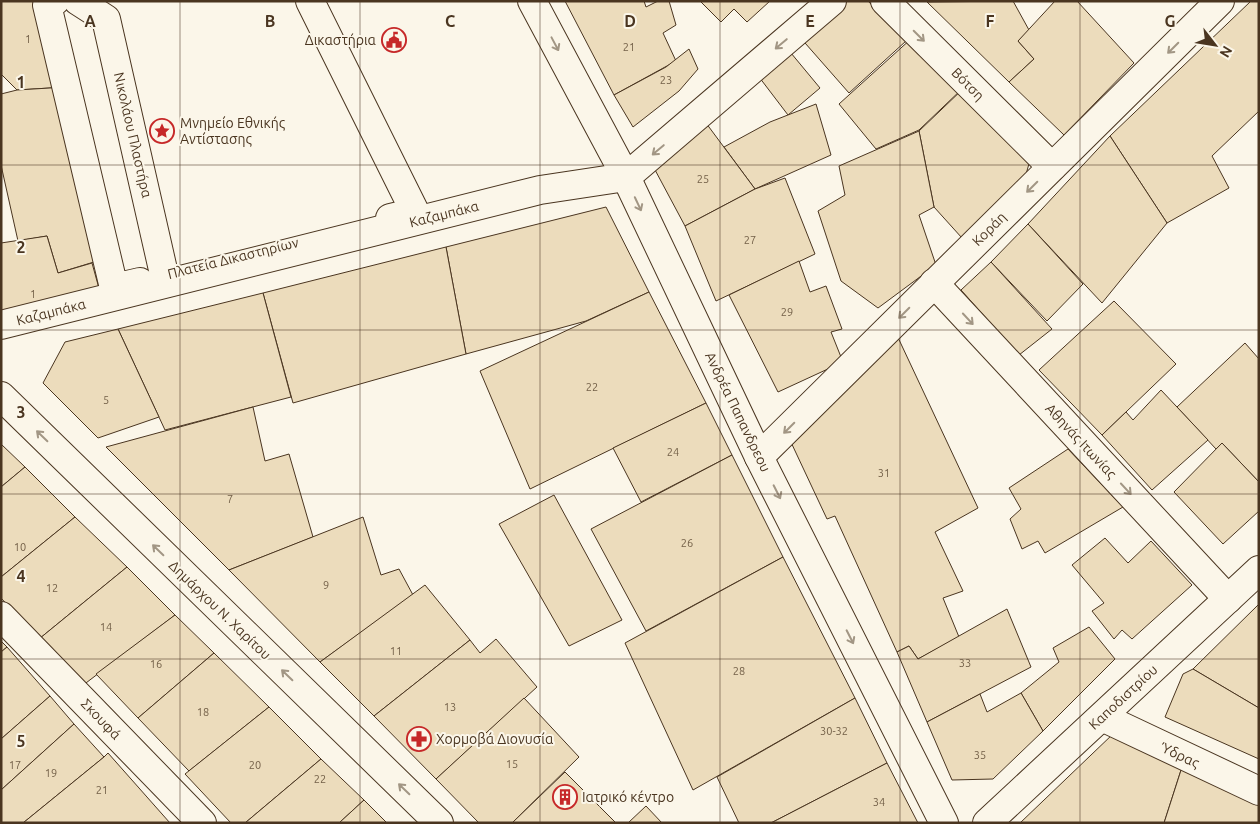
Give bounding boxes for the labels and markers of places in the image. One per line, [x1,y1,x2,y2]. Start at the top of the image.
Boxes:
public building icon: Δικαστήρια [381,27,407,53]
place label: Δικαστήρια [305,32,377,48]
place label: Μνημείο Εθνικής Αντίστασης [180,115,286,147]
place icon: Μνημείο Εθνικής Αντίστασης [149,118,175,144]
pharmacy icon: Χορμοβά Διονυσία [406,726,432,752]
place label: Χορμοβά Διονυσία [436,731,554,747]
building icon: Ιατρικό κέντρο [552,784,578,810]
place label: Ιατρικό κέντρο [582,789,674,805]

